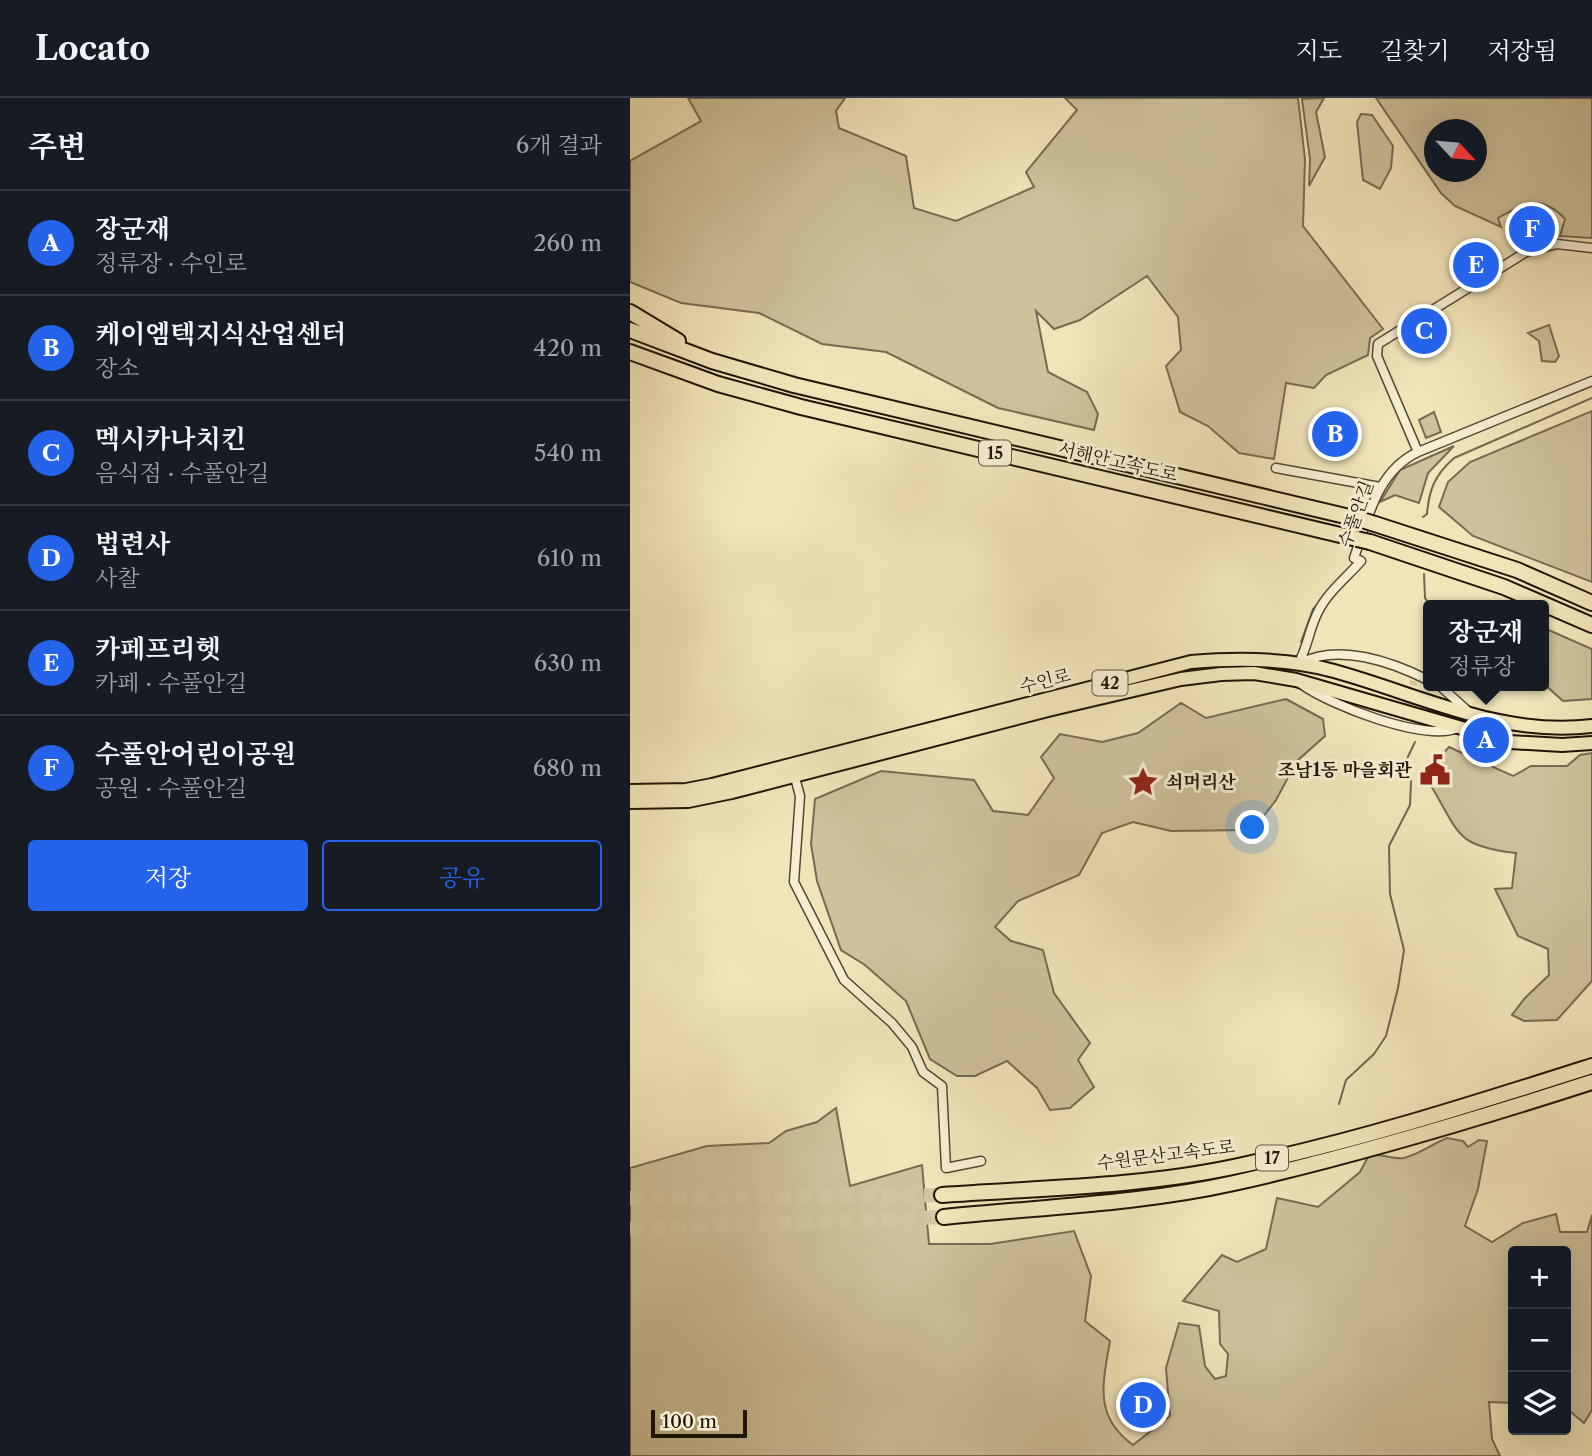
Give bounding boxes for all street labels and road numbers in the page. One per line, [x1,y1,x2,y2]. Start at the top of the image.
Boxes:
street label: 서해안고속도로 [1056,438,1180,486]
road number: 15 [979,440,1011,466]
street label: 수풀안길 [1334,478,1378,550]
street label: 수인로 [1017,664,1073,698]
road number: 42 [1092,670,1128,696]
street label: 수원문산고속도로 [1096,1136,1236,1174]
road number: 17 [1256,1146,1288,1170]

